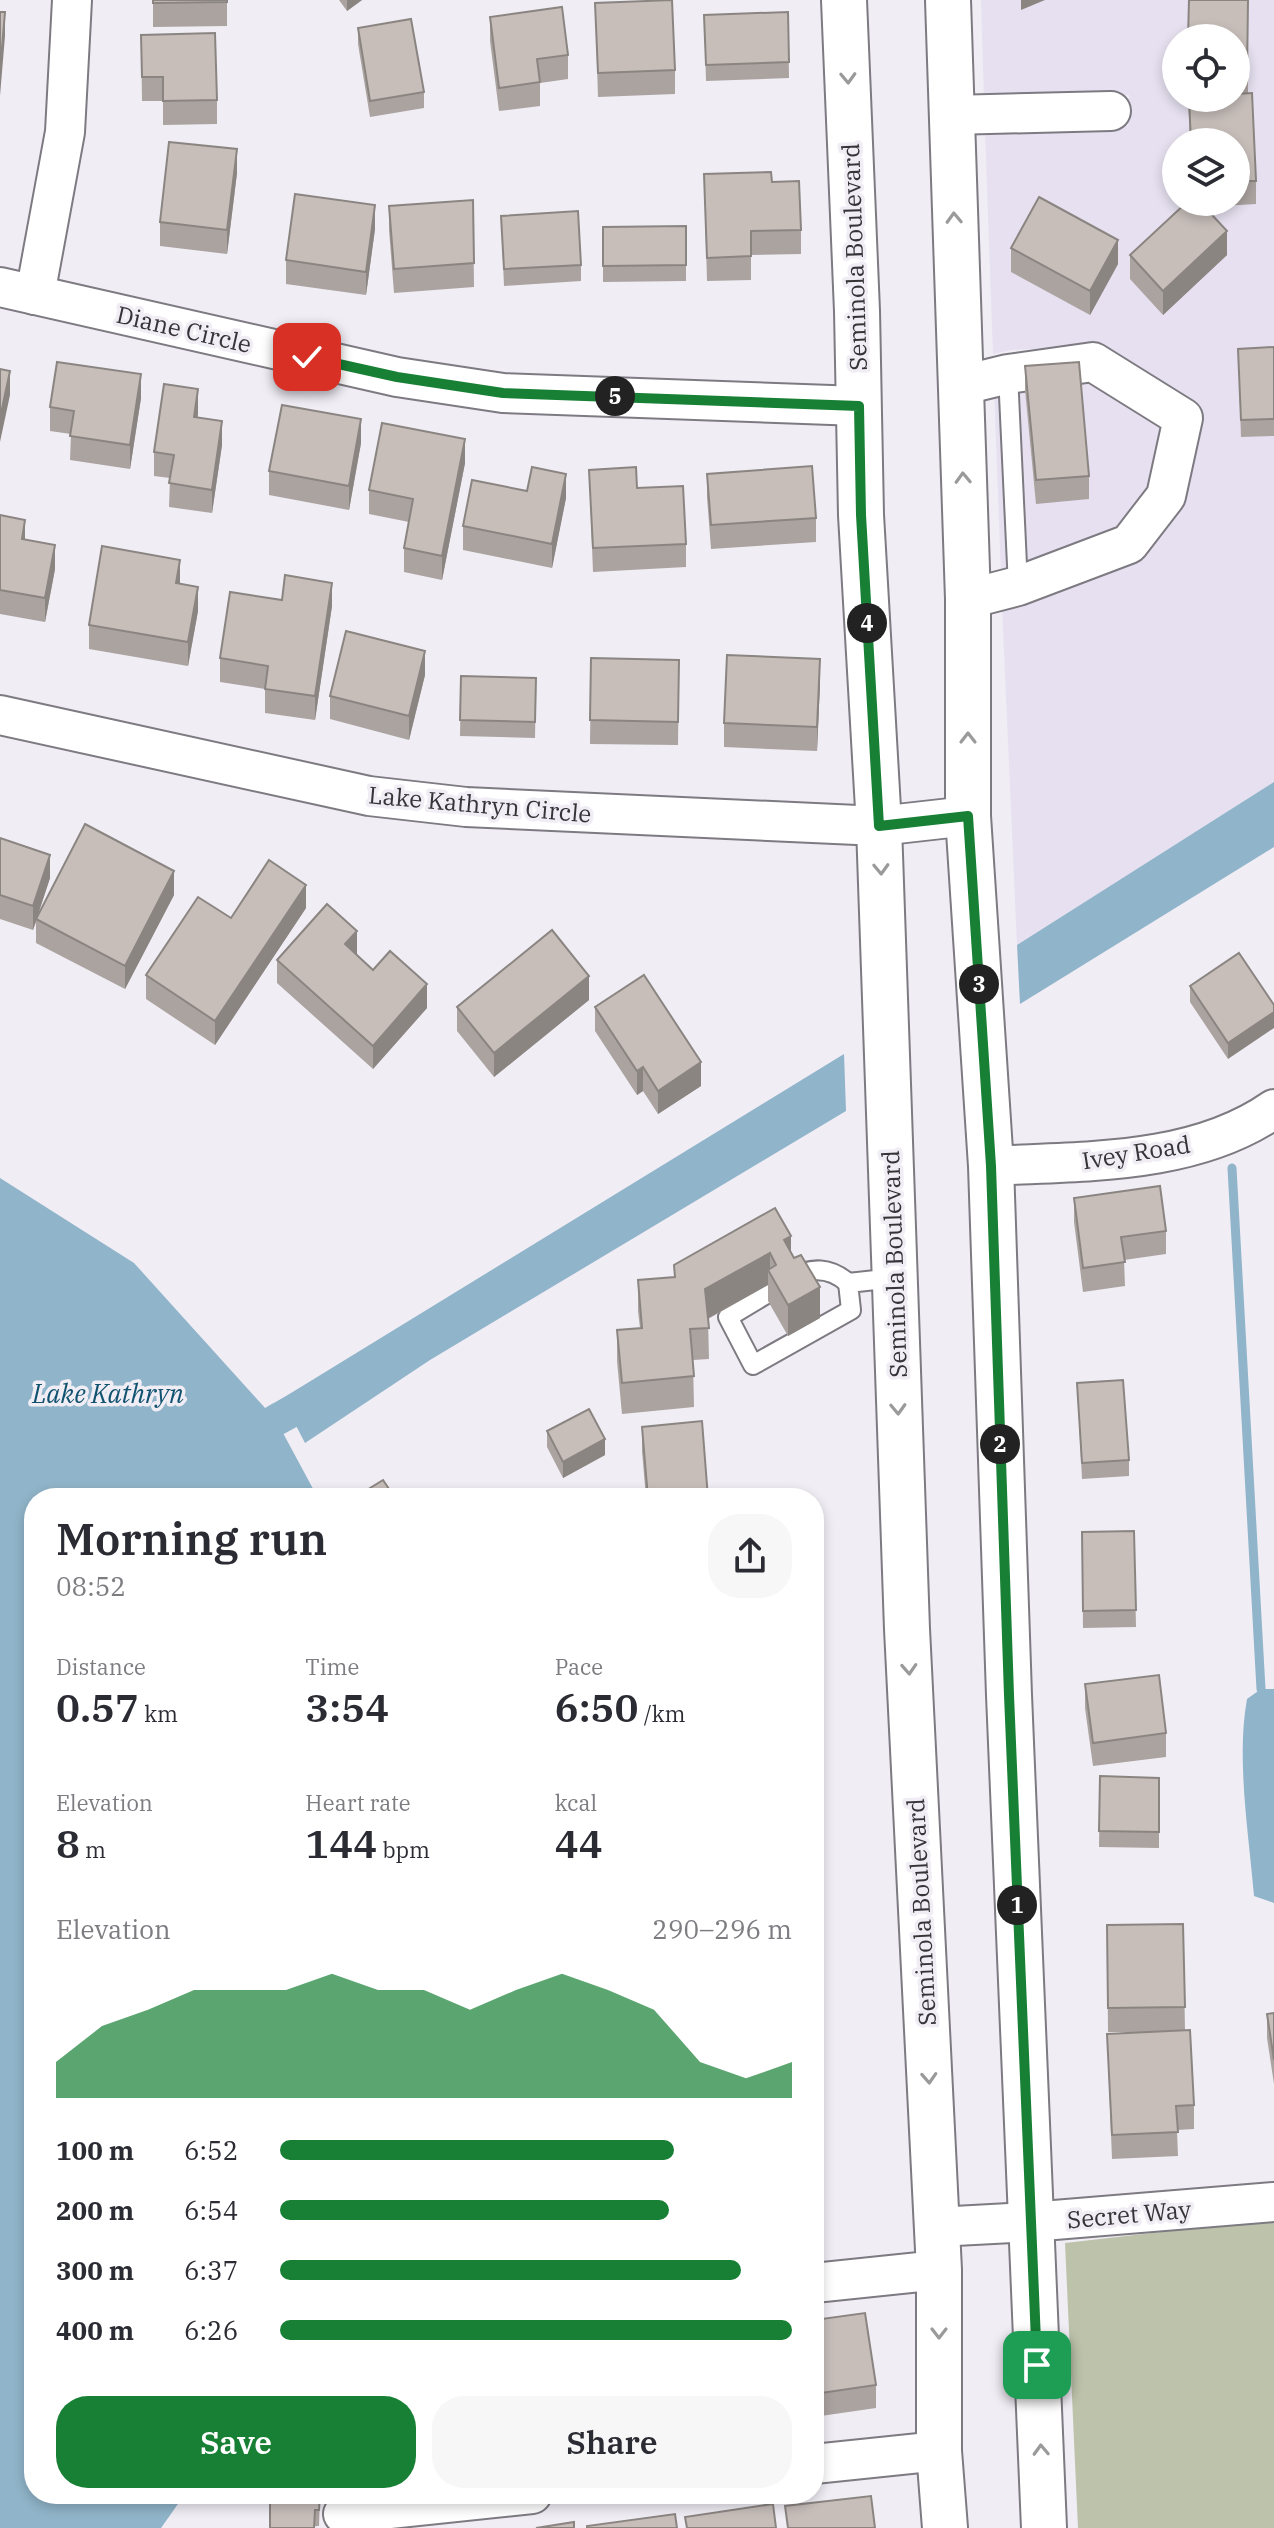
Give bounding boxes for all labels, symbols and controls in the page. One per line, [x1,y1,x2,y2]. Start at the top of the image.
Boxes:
map controls [1162,24,1250,216]
button: locate [1162,24,1250,112]
one-way arrow [839,72,856,85]
button: layers [1162,128,1250,216]
street label: Seminola Boulevard [834,143,874,371]
one-way arrow [945,211,962,224]
street label: Diane Circle [113,298,255,360]
pin [273,323,341,391]
icon: check [285,335,329,379]
pin: 5 [595,376,635,416]
text: 5 [608,381,622,410]
one-way arrow [955,471,972,484]
pin: 4 [847,603,887,643]
text: 4 [860,608,874,637]
one-way arrow [959,731,977,744]
street label: Lake Kathryn Circle [367,778,593,830]
one-way arrow [872,863,889,876]
pin: 3 [959,964,999,1004]
text: 3 [972,969,986,998]
street label: Ivey Road [1080,1128,1192,1176]
street label: Seminola Boulevard [874,1150,914,1378]
water label: Lake Kathryn [31,1376,184,1410]
one-way arrow [890,1403,907,1416]
pin: 2 [980,1424,1020,1464]
text: 2 [993,1429,1007,1458]
text: Morning run [56,1510,327,1567]
button: share [708,1514,792,1598]
text: 08:52 [56,1569,126,1603]
text: Distance [56,1652,146,1681]
text: Time [305,1652,359,1681]
text: Pace [555,1652,603,1681]
one-way arrow [900,1663,917,1676]
text: 0.57 [56,1681,139,1733]
text: 3:54 [305,1681,389,1733]
text: 6:50 [555,1681,639,1733]
text: km [139,1699,178,1728]
text: /km [639,1699,686,1728]
text: Elevation [56,1788,153,1817]
text: Heart rate [305,1788,411,1817]
text: kcal [555,1788,597,1817]
street label: Seminola Boulevard [899,1798,943,2026]
text: 8 [56,1817,80,1869]
text: 144 [305,1817,377,1869]
text: 44 [555,1817,603,1869]
text: m [80,1835,106,1864]
text: bpm [377,1835,430,1864]
pin: 1 [997,1885,1037,1925]
text: 1 [1010,1890,1024,1919]
text: Elevation [56,1912,171,1946]
text: 290–296 m [652,1912,792,1946]
one-way arrow [920,2072,937,2085]
text: 100 m [56,2133,134,2167]
text: 6:52 [184,2133,238,2167]
text: 200 m [56,2193,134,2227]
text: 6:54 [184,2193,238,2227]
street label: Secret Way [1066,2193,1193,2235]
text: 300 m [56,2253,134,2287]
text: 6:37 [184,2253,238,2287]
text: 400 m [56,2313,134,2347]
text: 6:26 [184,2313,238,2347]
one-way arrow [930,2327,948,2340]
pin [1003,2331,1071,2399]
icon: arrive [1015,2343,1059,2387]
button: Save [56,2396,416,2488]
button: Share [432,2396,792,2488]
one-way arrow [1032,2443,1049,2456]

